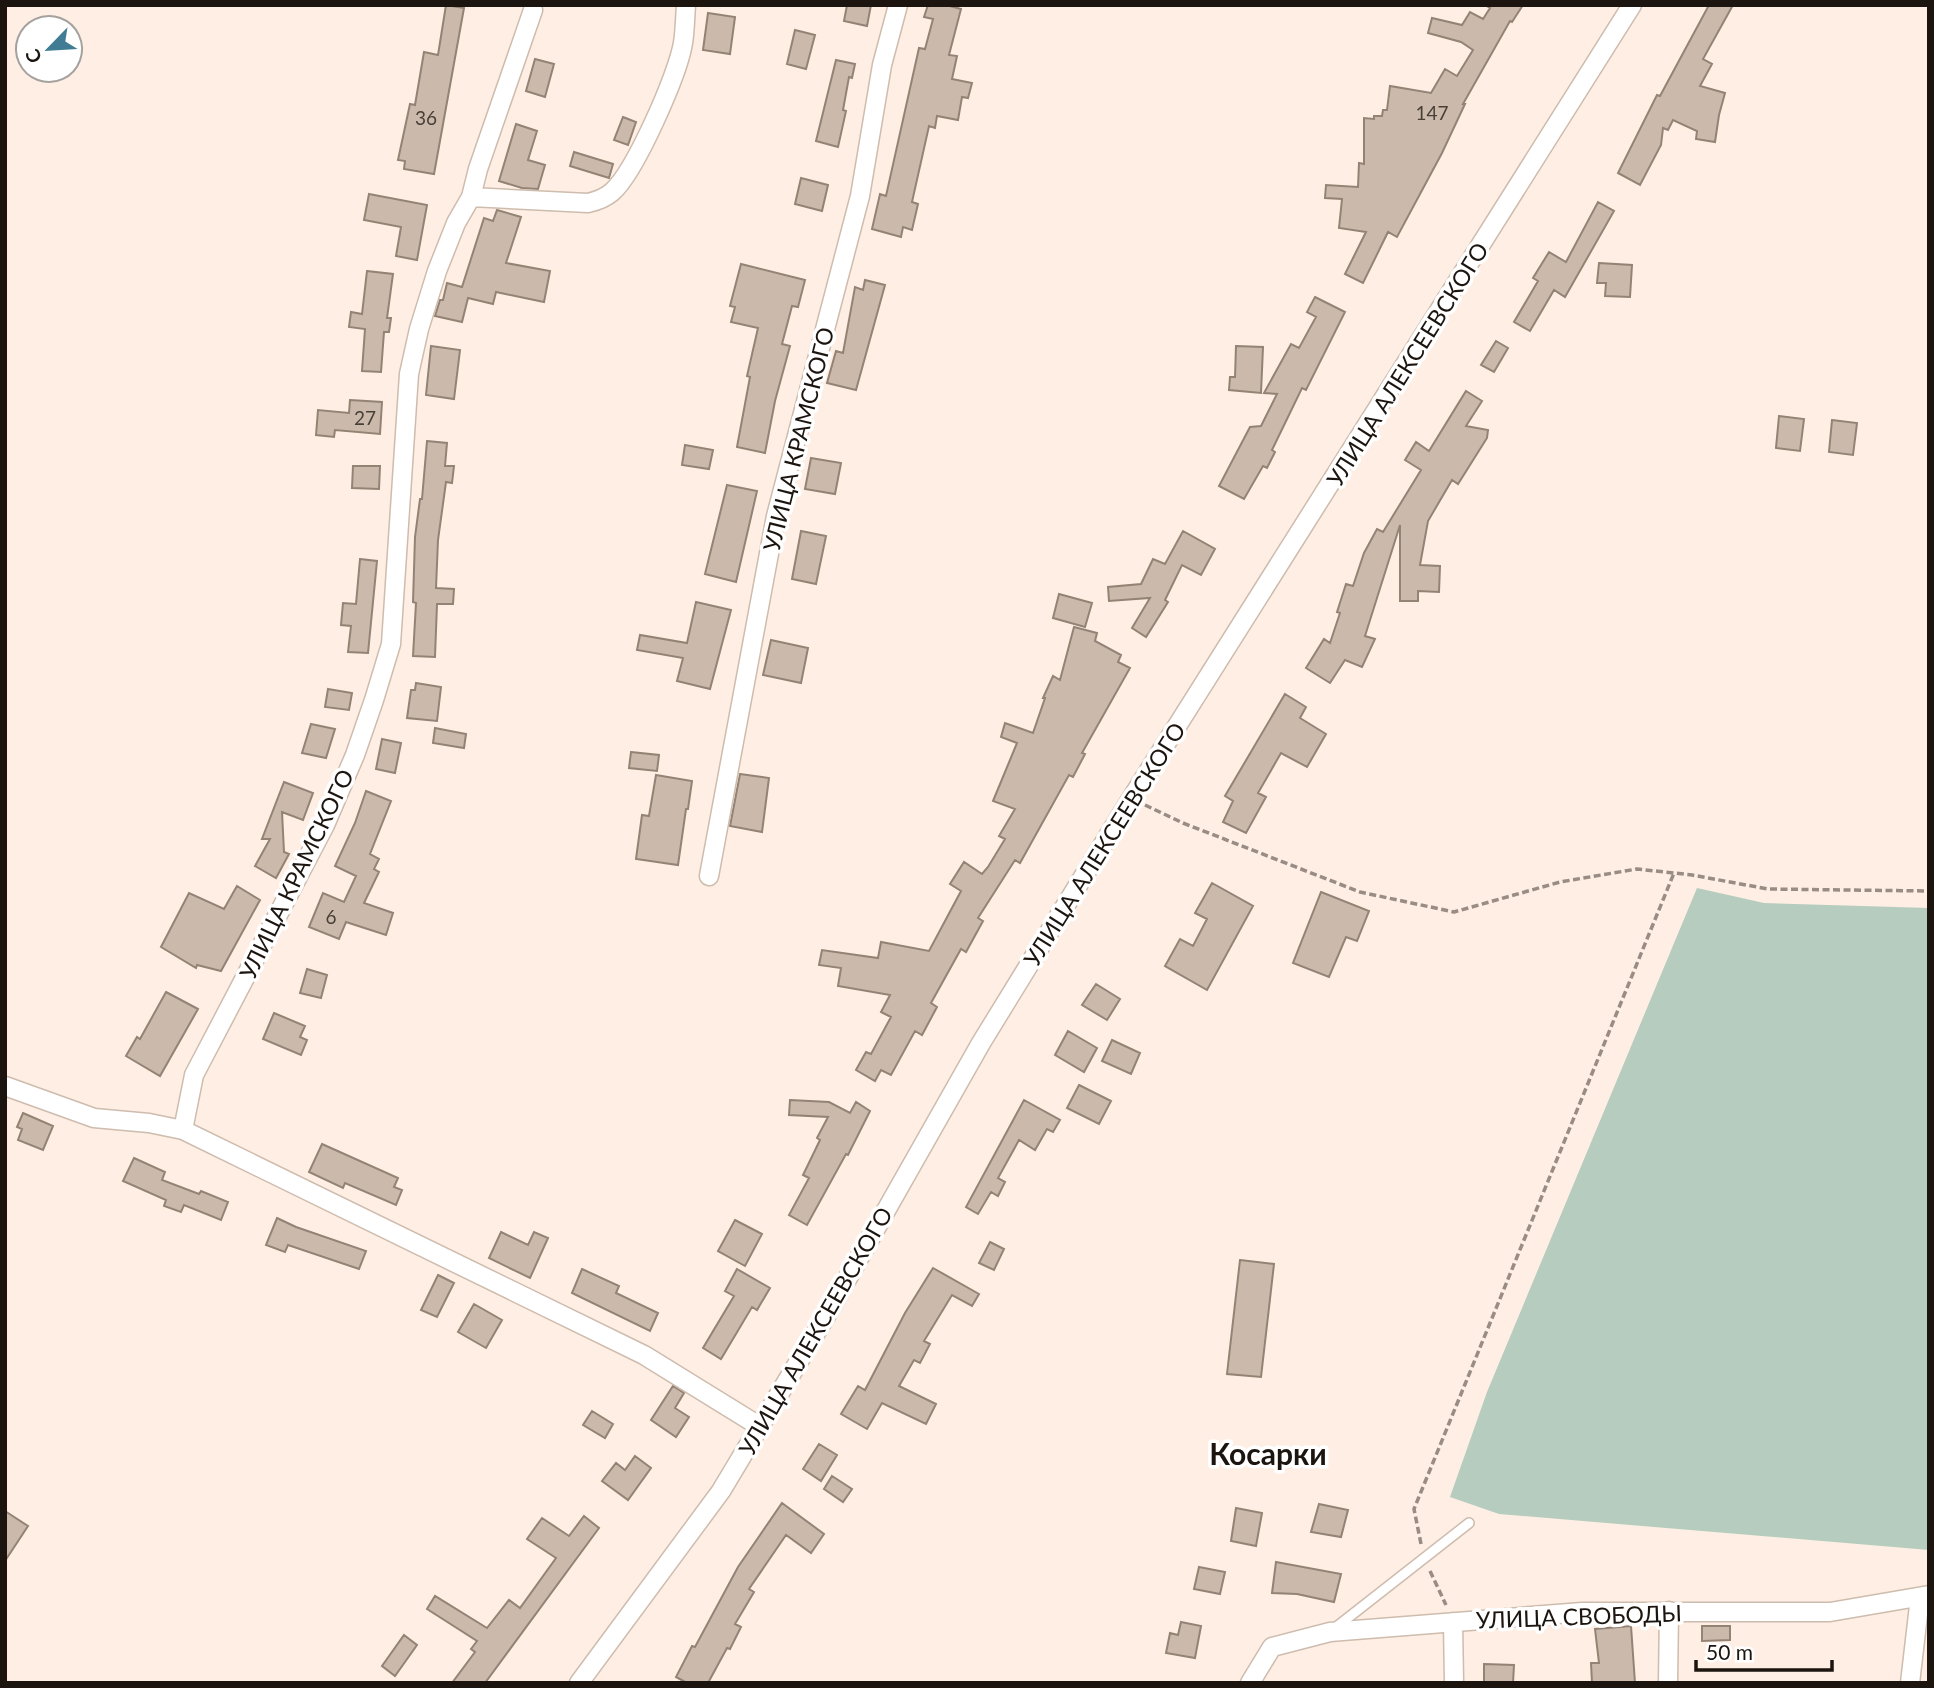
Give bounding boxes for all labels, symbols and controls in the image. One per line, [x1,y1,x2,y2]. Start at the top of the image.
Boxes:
north arrow [14,14,84,84]
text: С [20,45,46,67]
house number: 147 [1415,101,1449,124]
house number: 36 [415,106,437,129]
street label: УЛИЦА АЛЕКСЕЕВСКОГО [1320,237,1494,491]
street label: УЛИЦА КРАМСКОГО [757,324,839,554]
house number: 27 [354,406,376,429]
street label: УЛИЦА АЛЕКСЕЕВСКОГО [1017,717,1191,971]
street label: УЛИЦА КРАМСКОГО [233,764,359,984]
house number: 6 [325,905,337,928]
street label: УЛИЦА АЛЕКСЕЕВСКОГО [732,1202,898,1460]
district label: Косарки [1209,1435,1327,1471]
street label: УЛИЦА СВОБОДЫ [1476,1598,1682,1634]
scale bar [1696,1628,1832,1672]
text: 50 m [1706,1639,1753,1664]

